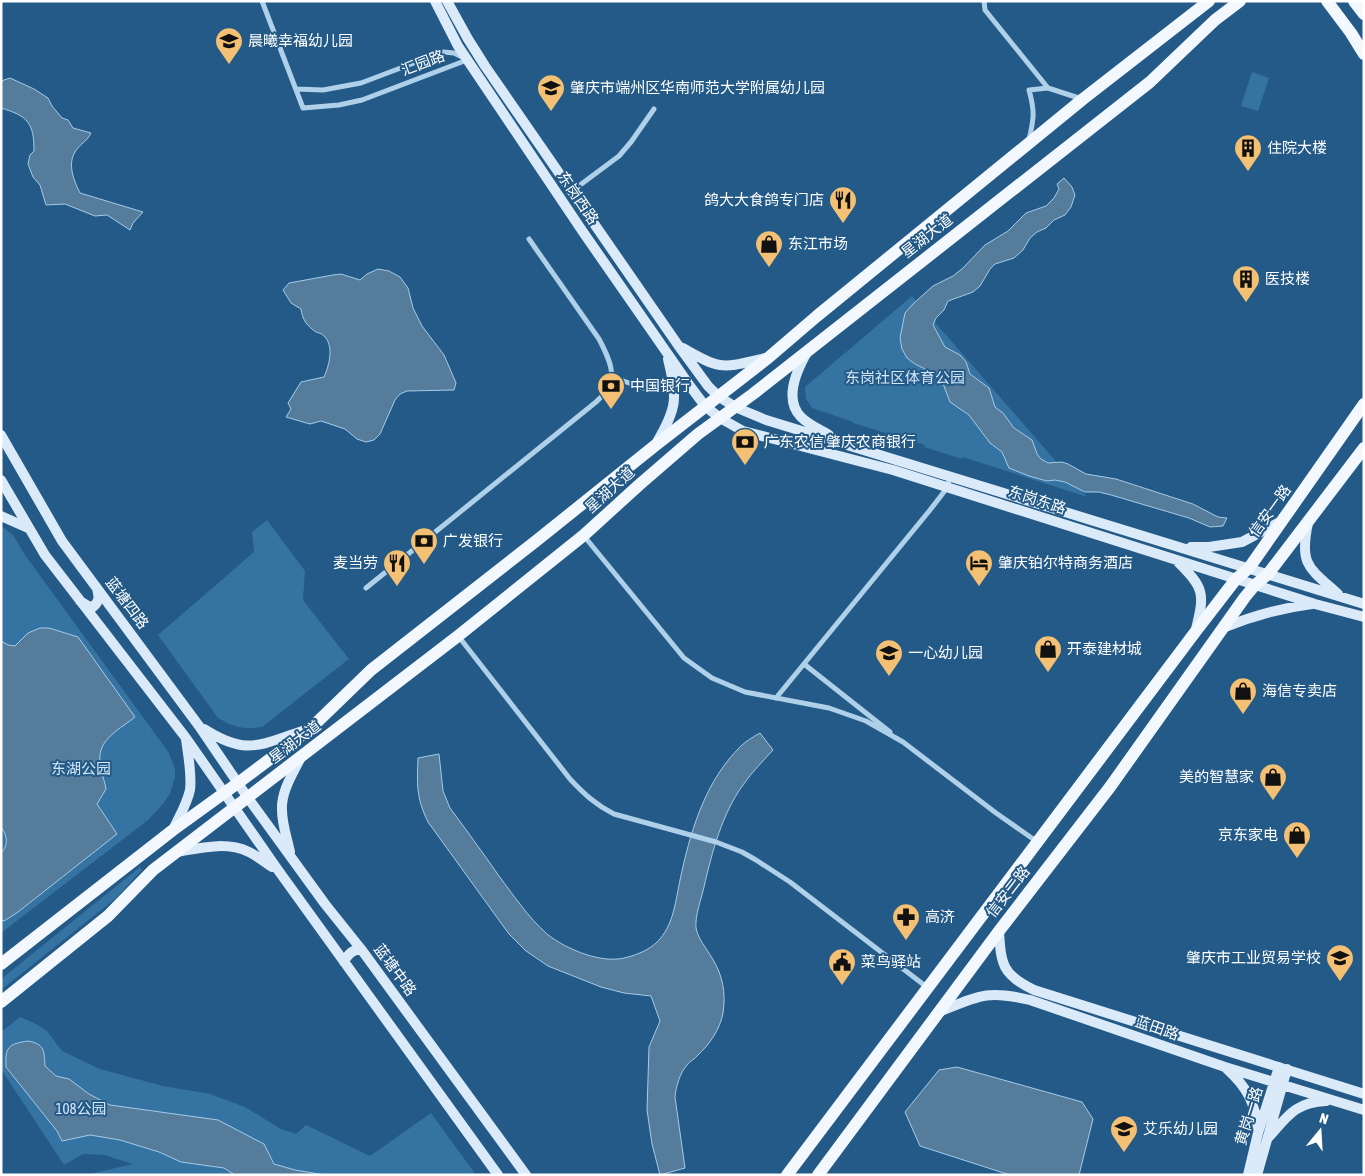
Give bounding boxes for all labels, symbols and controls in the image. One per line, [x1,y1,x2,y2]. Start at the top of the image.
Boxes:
school or university icon: 晨曦幸福幼儿园 [214,26,244,65]
place label: 晨曦幸福幼儿园 [248,32,353,49]
street label: 汇园路 [399,47,447,79]
school or university icon: 肇庆市端州区华南师范大学附属幼儿园 [536,73,566,112]
place label: 肇庆市端州区华南师范大学附属幼儿园 [570,79,825,96]
building icon: 住院大楼 [1233,133,1263,172]
place label: 住院大楼 [1267,139,1327,156]
street label: 东岗西路 [555,168,602,227]
restaurant icon: 鸽大大食鸽专门店 [828,185,858,224]
place label: 鸽大大食鸽专门店 [704,191,824,208]
street label: 星湖大道 [898,210,956,261]
shop icon: 东江市场 [754,229,784,268]
place label: 东江市场 [788,235,848,252]
building icon: 医技楼 [1231,264,1261,303]
place label: 医技楼 [1265,270,1310,287]
park label: 东岗社区体育公园 [845,369,965,386]
bank icon: 中国银行 [596,371,626,410]
place label: 中国银行 [630,377,690,394]
bank icon: 广东农信 肇庆农商银行 [730,427,760,466]
place label: 广东农信 肇庆农商银行 [764,433,916,450]
street label: 星湖大道 [582,463,638,516]
street label: 信安一路 [1245,481,1294,540]
street label: 东岗东路 [1006,482,1068,517]
bank icon: 广发银行 [409,526,439,565]
place label: 广发银行 [443,532,503,549]
restaurant icon: 麦当劳 [382,548,412,587]
hotel icon: 肇庆铂尔特商务酒店 [964,548,994,587]
place label: 麦当劳 [333,554,378,571]
place label: 肇庆铂尔特商务酒店 [998,554,1133,571]
street label: 蓝塘四路 [103,574,152,632]
shop icon: 开泰建材城 [1033,634,1063,673]
school or university icon: 一心幼儿园 [874,638,904,677]
place label: 开泰建材城 [1067,640,1142,657]
place label: 一心幼儿园 [908,644,983,661]
shop icon: 海信专卖店 [1228,676,1258,715]
place label: 海信专卖店 [1262,682,1337,699]
street label: 星湖大道 [266,717,324,766]
park label: 东湖公园 [51,760,111,777]
shop icon: 美的智慧家 [1258,762,1288,801]
place label: 美的智慧家 [1179,768,1254,785]
shop icon: 京东家电 [1282,820,1312,859]
place label: 京东家电 [1218,826,1278,843]
street label: 信安二路 [982,863,1033,921]
pharmacy icon: 高济 [891,902,921,941]
place label: 高济 [925,908,955,925]
street label: 蓝塘中路 [371,940,420,999]
school or university icon: 肇庆市工业贸易学校 [1325,943,1355,982]
public building icon: 菜鸟驿站 [827,947,857,986]
place label: 肇庆市工业贸易学校 [1186,949,1321,966]
place label: 菜鸟驿站 [861,953,921,970]
street label: 蓝田路 [1133,1012,1181,1043]
street label: 黄岗一路 [1232,1085,1265,1147]
park label: 108公园 [55,1100,107,1117]
north arrow [1295,1106,1345,1156]
text: N [1318,1110,1330,1128]
school or university icon: 艾乐幼儿园 [1109,1114,1139,1153]
place label: 艾乐幼儿园 [1143,1120,1218,1137]

